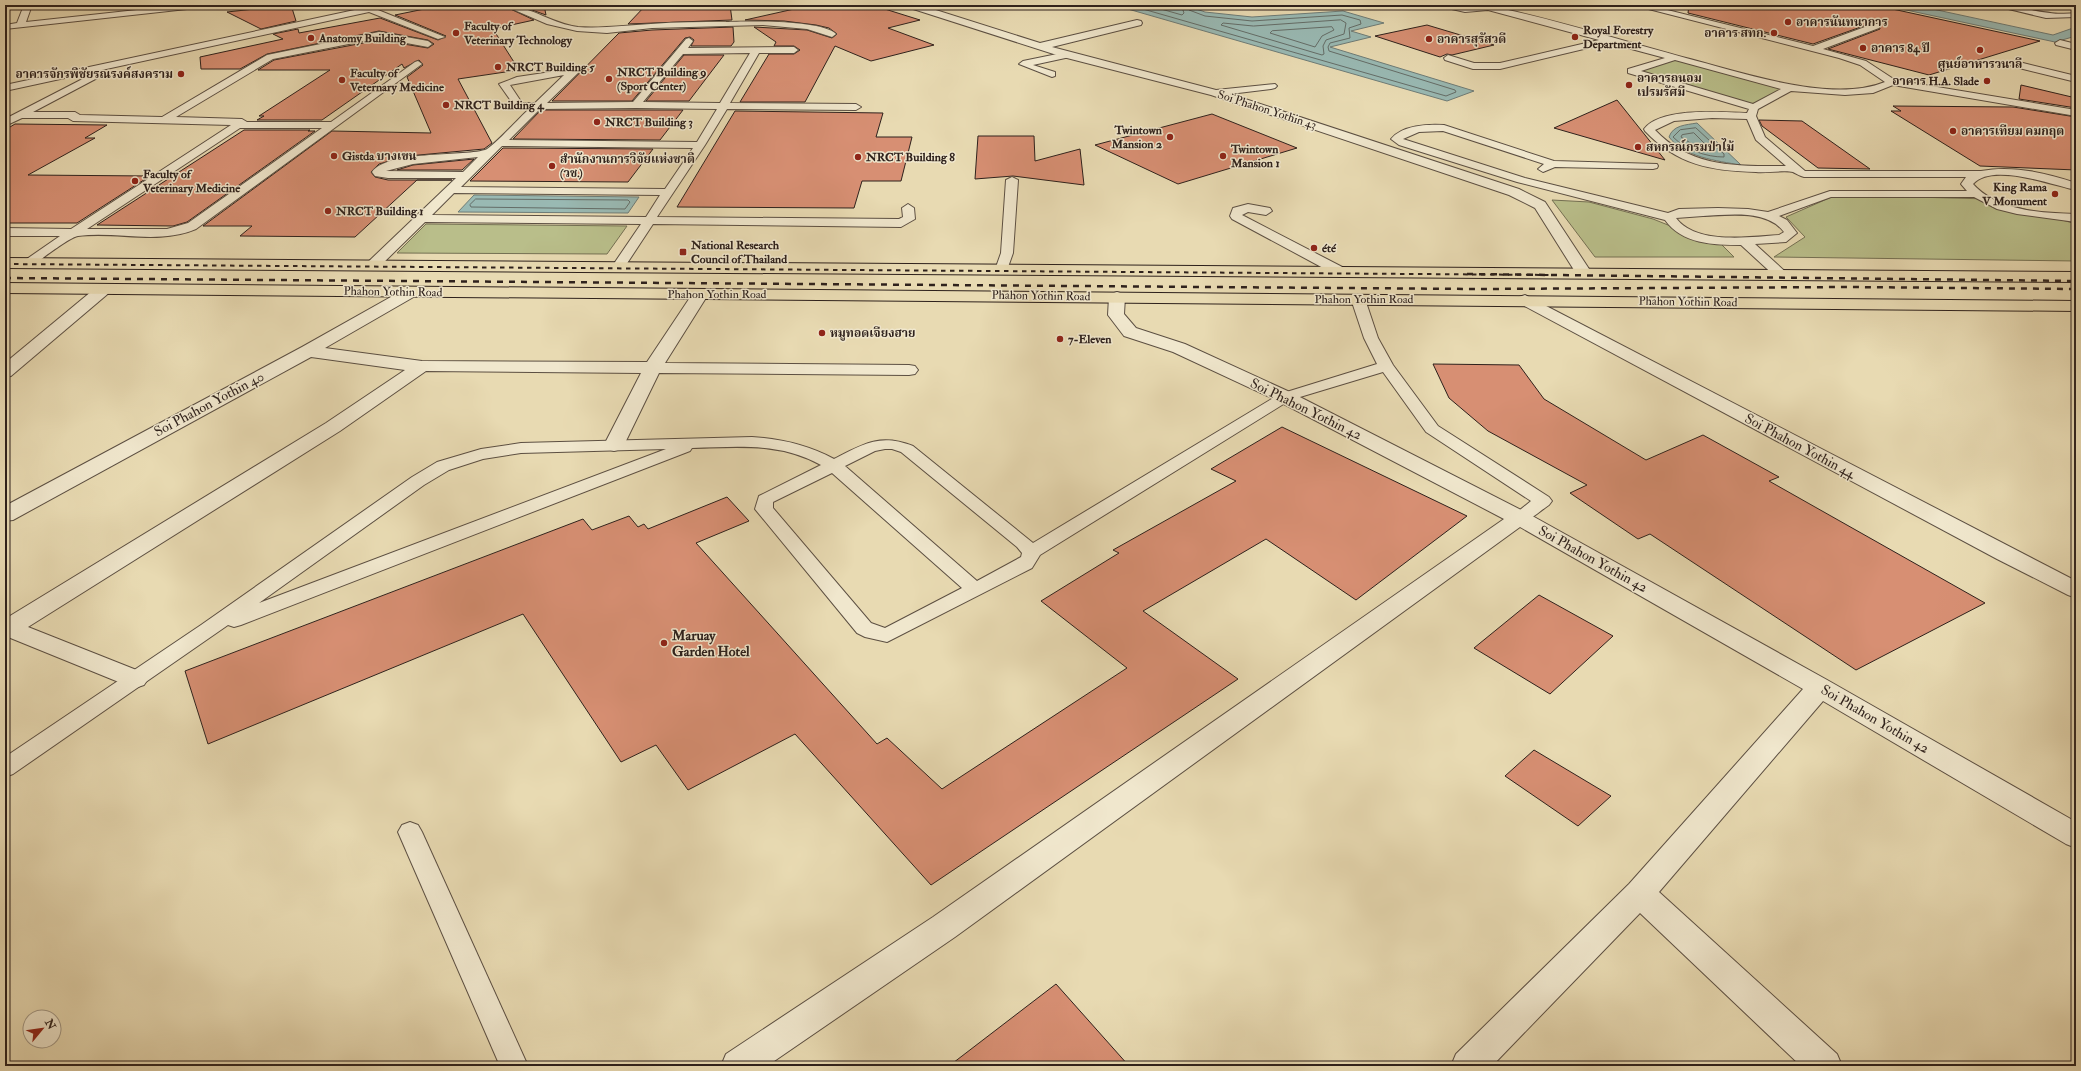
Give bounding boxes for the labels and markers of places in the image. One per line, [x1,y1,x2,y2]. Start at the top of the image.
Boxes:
place label: อาคารนันทนาการ [1796,15,1888,30]
marker: อาคารนันทนาการ [1783,17,1793,27]
place label: Faculty of Veterinary Technology [463,19,573,48]
place label: Royal Forestry Department [1583,23,1654,52]
place label: อาคาร สทก. [1704,26,1767,41]
marker: Faculty of Veterinary Technology [451,28,461,38]
marker: อาคาร สทก. [1769,28,1779,38]
place label: Anatomy Building [318,31,407,46]
place label: อาคารสุรัสวดี [1437,32,1506,47]
marker: Royal Forestry Department [1570,32,1580,42]
marker: Anatomy Building [306,33,316,43]
marker: อาคารสุรัสวดี [1424,34,1434,44]
place label: อาคาร 84 ปี [1871,41,1930,56]
marker: อาคาร 84 ปี [1858,43,1868,53]
marker: ศูนย์อาหารวนาลี [1975,45,1985,55]
place label: ศูนย์อาหารวนาลี [1938,56,2022,72]
place label: NRCT Building 5 [505,60,595,75]
marker: NRCT Building 5 [493,62,503,72]
place label: NRCT Building 9 (Sport Center) [616,65,707,94]
place label: อาคารจักรพิชัยรณรงค์สงคราม [15,66,173,82]
place label: Faculty of Veternary Medicine [349,66,445,95]
marker: อาคารจักรพิชัยรณรงค์สงคราม [176,69,186,79]
place label: อาคารถนอม เปรมรัศมี [1637,71,1702,100]
marker: NRCT Building 9 (Sport Center) [604,74,614,84]
place label: อาคาร H.A. Slade [1892,74,1980,89]
marker: Faculty of Veternary Medicine [337,75,347,85]
marker: อาคาร H.A. Slade [1982,76,1992,86]
marker: อาคารถนอม เปรมรัศมี [1624,80,1634,90]
place label: NRCT Building 4 [453,98,545,113]
marker: NRCT Building 4 [441,100,451,110]
place label: NRCT Building 3 [604,115,693,130]
marker: NRCT Building 3 [592,117,602,127]
place label: Twintown Mansion 2 [1111,123,1163,152]
place label: อาคารเทียม คมกฤต [1961,124,2064,139]
marker: อาคารเทียม คมกฤต [1948,126,1958,136]
marker: Twintown Mansion 2 [1165,132,1175,142]
place label: สหกรณ์กรมป่าไม้ [1646,138,1734,155]
place label: Twintown Mansion 1 [1230,142,1280,171]
marker: สหกรณ์กรมป่าไม้ [1633,142,1643,152]
place label: Gistda บางเขน [342,149,417,164]
place label: NRCT Building 8 [865,150,955,165]
marker: Gistda บางเขน [329,151,339,161]
marker: Twintown Mansion 1 [1218,151,1228,161]
place label: สำนักงานการวิจัยแห่งชาติ (วช.) [560,152,695,181]
marker: NRCT Building 8 [853,152,863,162]
marker: สำนักงานการวิจัยแห่งชาติ (วช.) [547,161,557,171]
place label: Faculty of Veterinary Medicine [142,167,241,196]
marker: Faculty of Veterinary Medicine [130,176,140,186]
place label: King Rama V Monument [1981,180,2048,209]
marker: King Rama V Monument [2050,189,2060,199]
place label: NRCT Building 1 [335,204,424,219]
marker: NRCT Building 1 [323,206,333,216]
place label: National Research Council of Thailand [690,238,787,267]
place label: été [1322,241,1337,256]
marker: été [1309,243,1319,253]
marker: National Research Council of Thailand [678,247,688,257]
place label: หมูทอดเจียงฮาย [830,326,916,341]
marker: หมูทอดเจียงฮาย [817,328,827,338]
place label: 7-Eleven [1068,332,1112,347]
marker: 7-Eleven [1055,334,1065,344]
place label: Maruay Garden Hotel [671,627,750,660]
marker: Maruay Garden Hotel [659,638,669,648]

